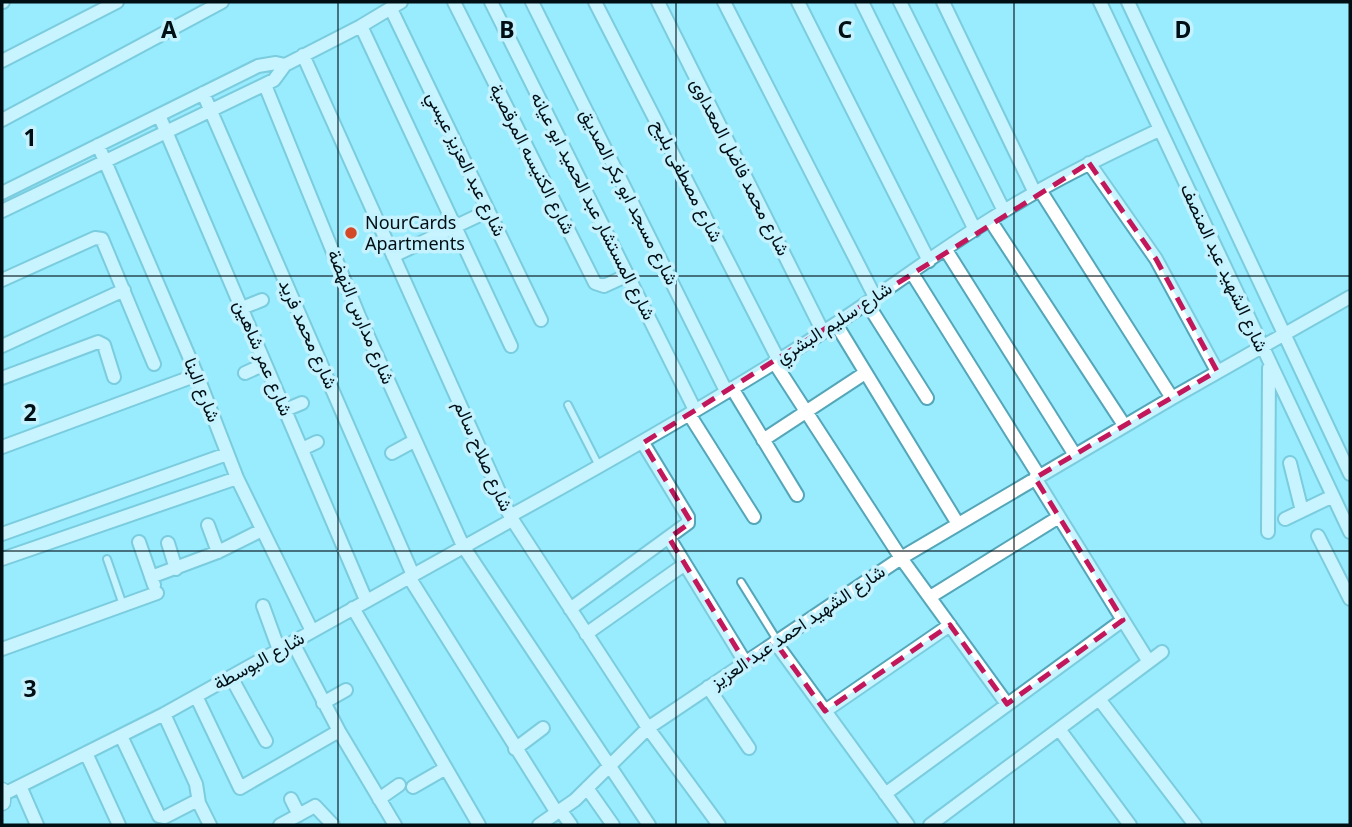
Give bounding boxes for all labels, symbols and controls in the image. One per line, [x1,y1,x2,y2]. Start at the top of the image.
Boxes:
text: A [161,13,177,45]
text: B [499,13,515,45]
text: C [838,13,853,45]
text: D [1175,13,1191,45]
street label: شارع محمد فاضل المعداوى [685,74,796,260]
street label: شارع الكنيسه المرقصية [484,79,581,238]
street label: شارع عبد العزيز عيسي [418,87,512,242]
street label: شارع المستشار عبد الحميد ابو عيانه [525,87,662,324]
street label: شارع مسجد ابو بكر الصديق [574,104,685,289]
street label: شارع مصطفى بليح [646,115,729,246]
text: 1 [23,121,37,153]
street label: شارع الشهيد عبد المنصف [1174,180,1274,356]
place label: NourCards Apartments [365,210,465,255]
marker: NourCards Apartments [343,225,359,241]
street label: شارع مدارس النهضة [322,246,401,388]
street label: شارع محمد فريد [273,275,344,393]
street label: شارع سليم البشري [771,276,898,372]
street label: شارع عمر شاهين [228,296,299,420]
street label: شارع البنا [178,354,227,426]
text: 2 [23,396,37,428]
street label: شارع صلاح سالم [448,396,519,515]
street label: شارع الشهيد احمد عبد العزيز [705,559,890,695]
street label: شارع البوسطة [209,625,309,696]
text: 3 [23,672,37,704]

